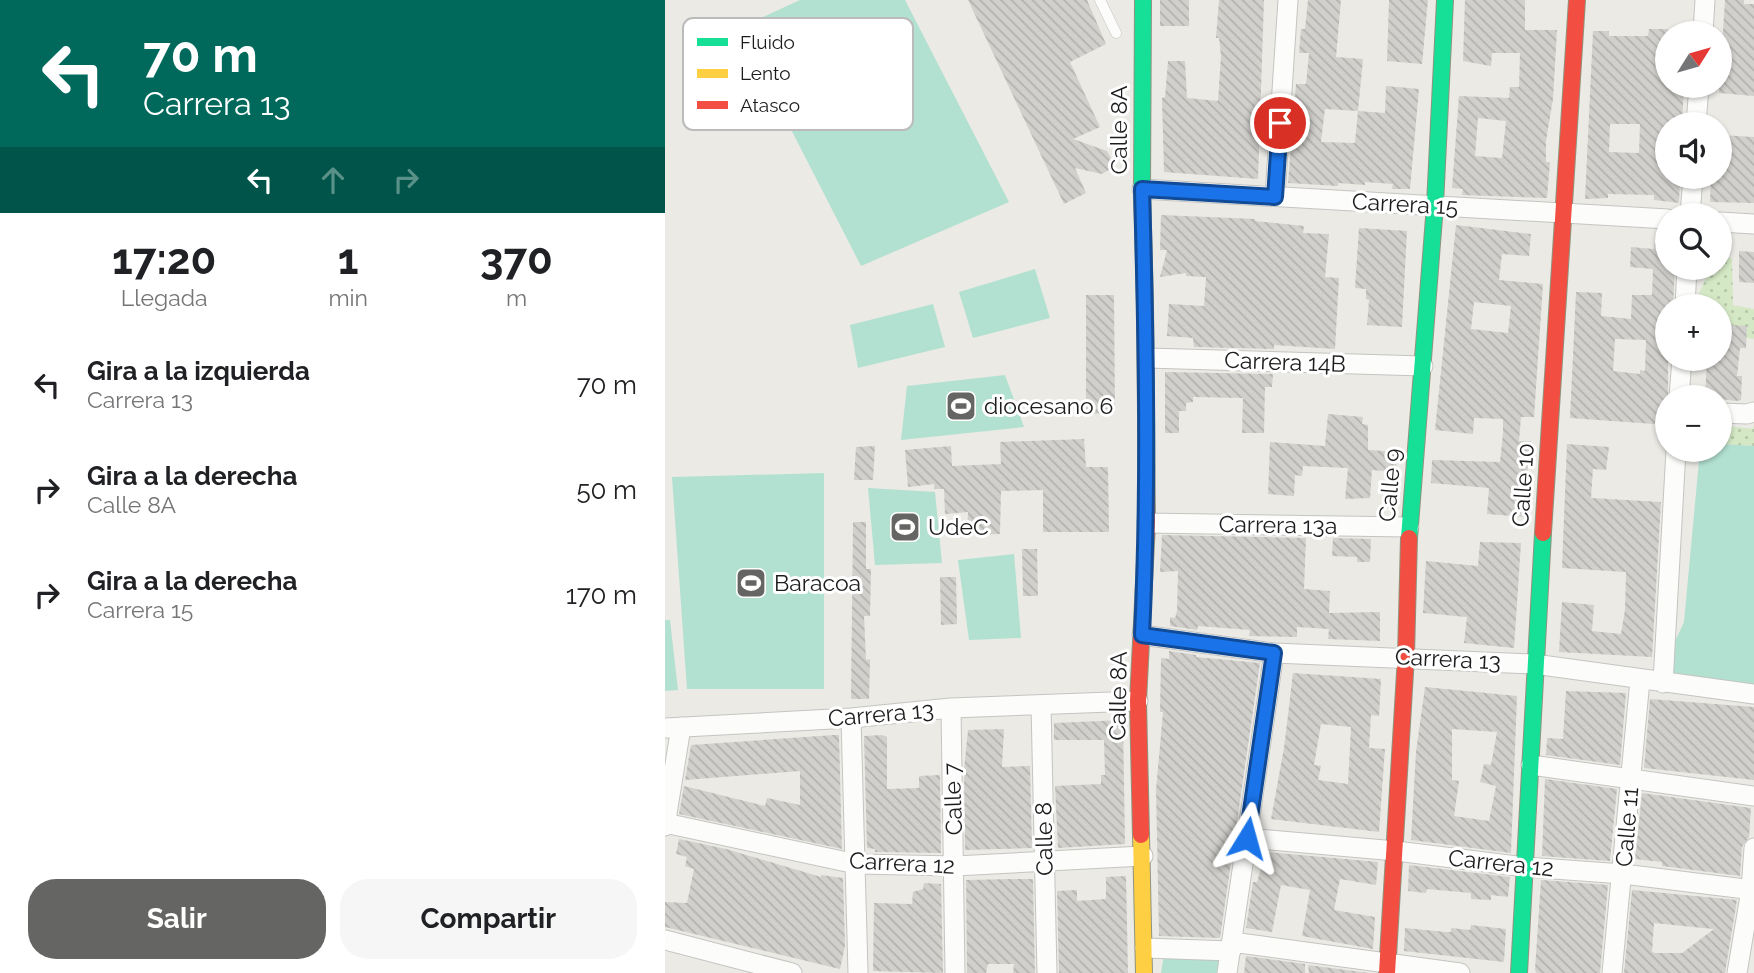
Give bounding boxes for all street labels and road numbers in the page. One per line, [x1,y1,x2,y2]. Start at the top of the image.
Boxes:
street label: Calle 8A [1105,85,1132,175]
street label: Carrera 15 [1351,187,1459,220]
street label: Carrera 14B [1224,346,1346,377]
street label: Calle 10 [1506,442,1539,528]
street label: Calle 9 [1373,447,1406,523]
street label: Carrera 13a [1218,510,1338,539]
street label: Carrera 13 [1394,642,1502,675]
street label: Calle 8A [1103,651,1132,741]
street label: Carrera 13 [827,695,935,732]
street label: Calle 7 [938,762,967,836]
street label: Calle 11 [1610,786,1643,868]
street label: Calle 8 [1029,802,1058,876]
street label: Carrera 12 [1447,844,1555,881]
street label: Carrera 12 [848,846,956,879]

